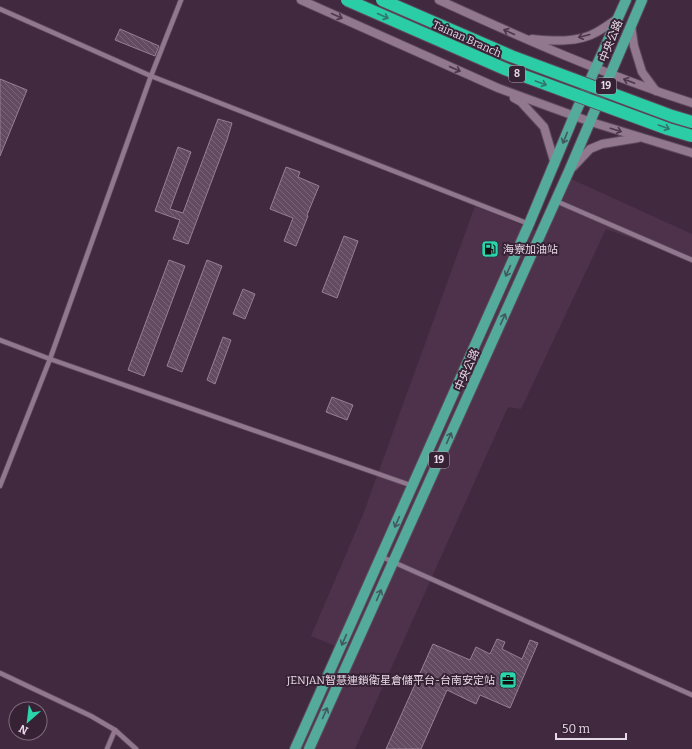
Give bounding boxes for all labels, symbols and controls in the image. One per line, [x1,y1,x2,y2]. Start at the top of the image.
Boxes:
one-way arrow [330,13,342,20]
one-way arrow [377,13,389,20]
street label: Tainan Branch [431,18,504,60]
street label: 中央公路 [597,18,625,64]
one-way arrow [503,27,515,35]
one-way arrow [578,33,591,41]
one-way arrow [449,66,461,73]
road number: 8 [509,66,525,82]
one-way arrow [623,77,635,85]
road number: 19 [596,78,616,94]
one-way arrow [535,79,547,87]
one-way arrow [657,124,669,132]
one-way arrow [609,127,622,134]
one-way arrow [561,132,569,144]
fuel station icon: 海寮加油站 [480,239,500,259]
place label: 海寮加油站 [503,243,558,256]
one-way arrow [504,264,512,276]
one-way arrow [500,314,507,326]
street label: 中央公路 [452,347,482,393]
one-way arrow [446,432,453,444]
road number: 19 [429,452,449,468]
one-way arrow [393,515,400,527]
one-way arrow [376,589,383,601]
one-way arrow [340,634,347,646]
office icon: JENJAN智慧連鎖衛星倉儲平台-台南安定站 [498,670,518,690]
place label: JENJAN智慧連鎖衛星倉儲平台-台南安定站 [286,674,495,687]
north arrow [8,701,48,741]
one-way arrow [322,708,330,720]
scale bar [556,715,626,741]
text: N [16,721,30,737]
text: 50 m [562,722,591,736]

